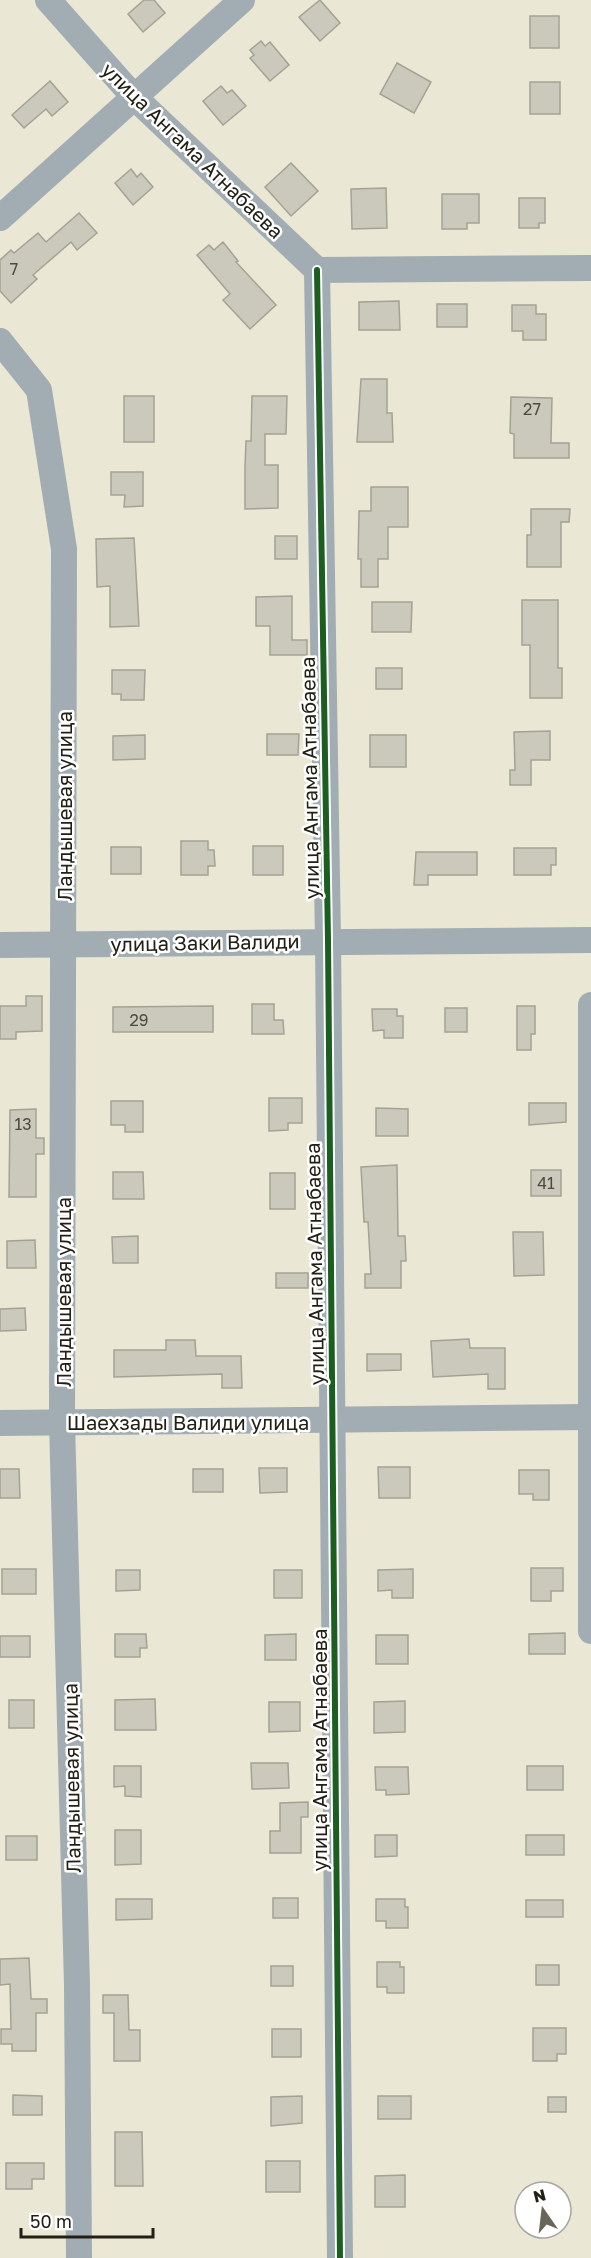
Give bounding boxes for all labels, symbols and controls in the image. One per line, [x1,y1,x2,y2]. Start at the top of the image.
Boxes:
street label: улица Ангама Атнабаева [97,57,289,243]
house number: 7 [10,259,18,279]
house number: 27 [523,399,541,419]
street label: улица Ангама Атнабаева [295,656,323,900]
street label: Ландышевая улица [52,711,76,901]
street label: улица Заки Валиди [110,928,300,956]
house number: 29 [130,1010,148,1030]
house number: 13 [14,1114,32,1134]
street label: улица Ангама Атнабаева [300,1142,328,1386]
house number: 41 [537,1173,555,1193]
street label: Ландышевая улица [51,1197,75,1387]
street label: Шаехзады Валиди улица [67,1410,309,1434]
street label: улица Ангама Атнабаева [307,1629,331,1871]
street label: Ландышевая улица [57,1683,85,1873]
north arrow [513,2180,573,2240]
text: N [531,2184,548,2207]
scale bar [21,2201,153,2239]
text: 50 m [30,2210,72,2232]

